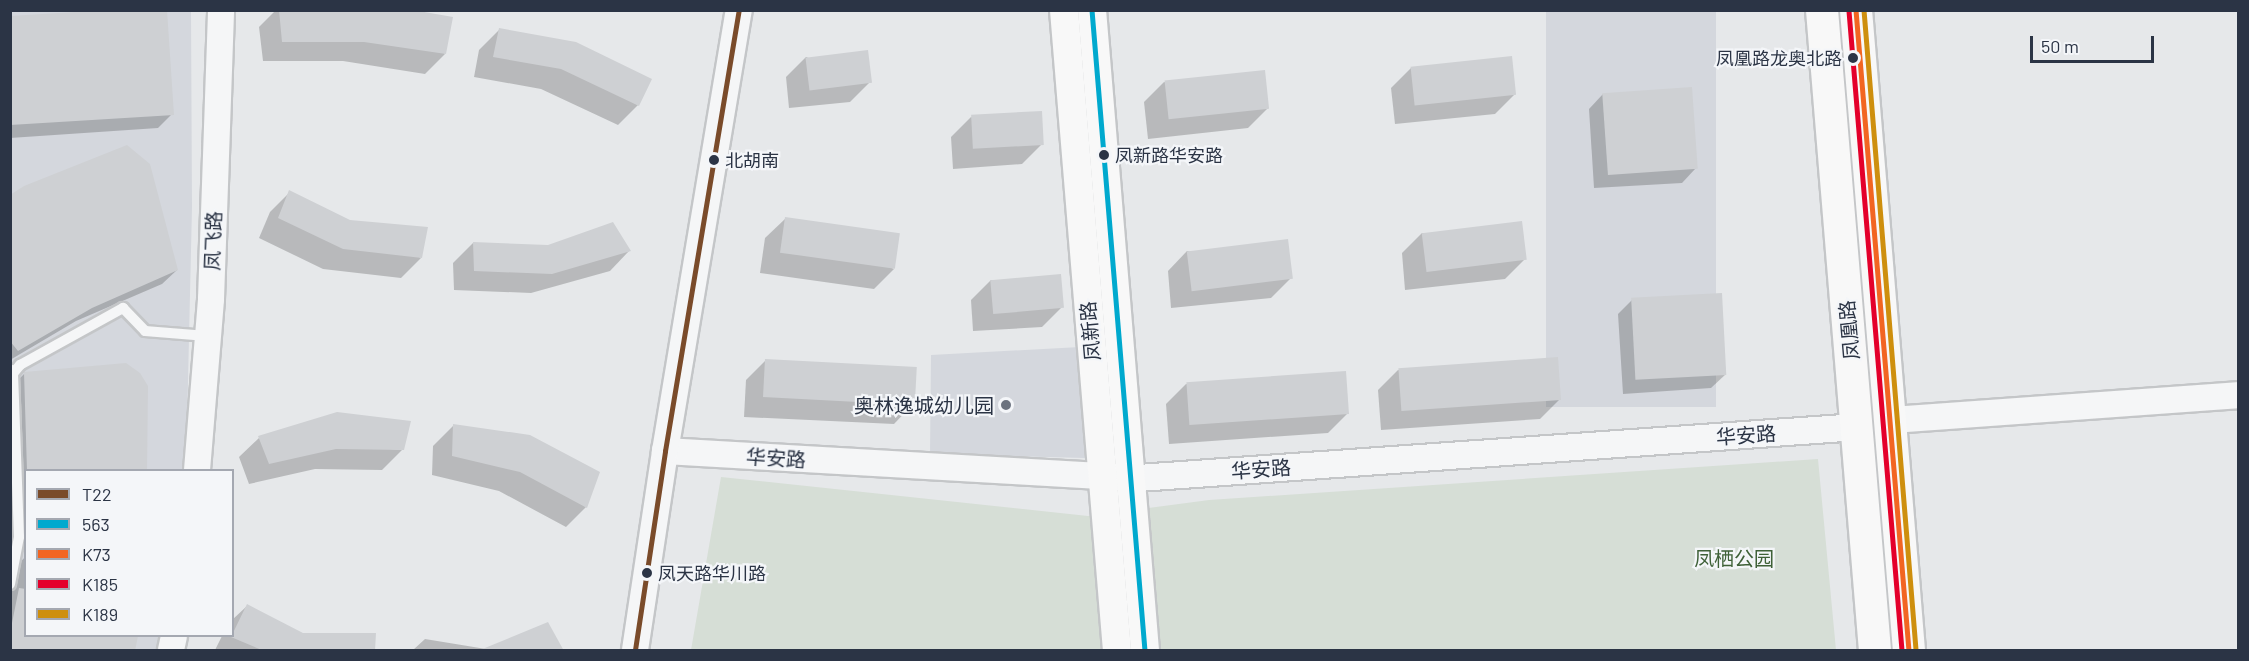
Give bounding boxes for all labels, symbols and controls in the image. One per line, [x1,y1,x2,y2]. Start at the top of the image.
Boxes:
scale bar [2033,24,2158,62]
text: 50 m [2041,35,2079,57]
place label: 凤凰路龙奥北路 [1716,47,1842,69]
marker: 凤凰路龙奥北路 [1847,52,1859,64]
place label: 凤新路华安路 [1115,144,1223,166]
place label: 北胡南 [725,149,779,171]
marker: 凤新路华安路 [1098,149,1110,161]
marker: 北胡南 [708,154,720,166]
street label: 凤飞路 [200,211,226,271]
street label: 凤凰路 [1834,299,1864,361]
street label: 凤新路 [1075,300,1105,362]
place label: 奥林逸城幼儿园 [854,393,994,417]
marker: 奥林逸城幼儿园 [999,398,1013,412]
street label: 华安路 [1715,421,1777,449]
street label: 华安路 [745,444,807,472]
street label: 华安路 [1230,455,1292,483]
legend [24,469,234,637]
text: T22 [82,483,112,505]
text: 563 [82,513,110,535]
text: K73 [82,543,111,565]
park label: 凤栖公园 [1694,546,1774,570]
place label: 凤天路华川路 [658,562,766,584]
marker: 凤天路华川路 [641,567,653,579]
text: K185 [82,573,118,595]
text: K189 [82,603,118,625]

